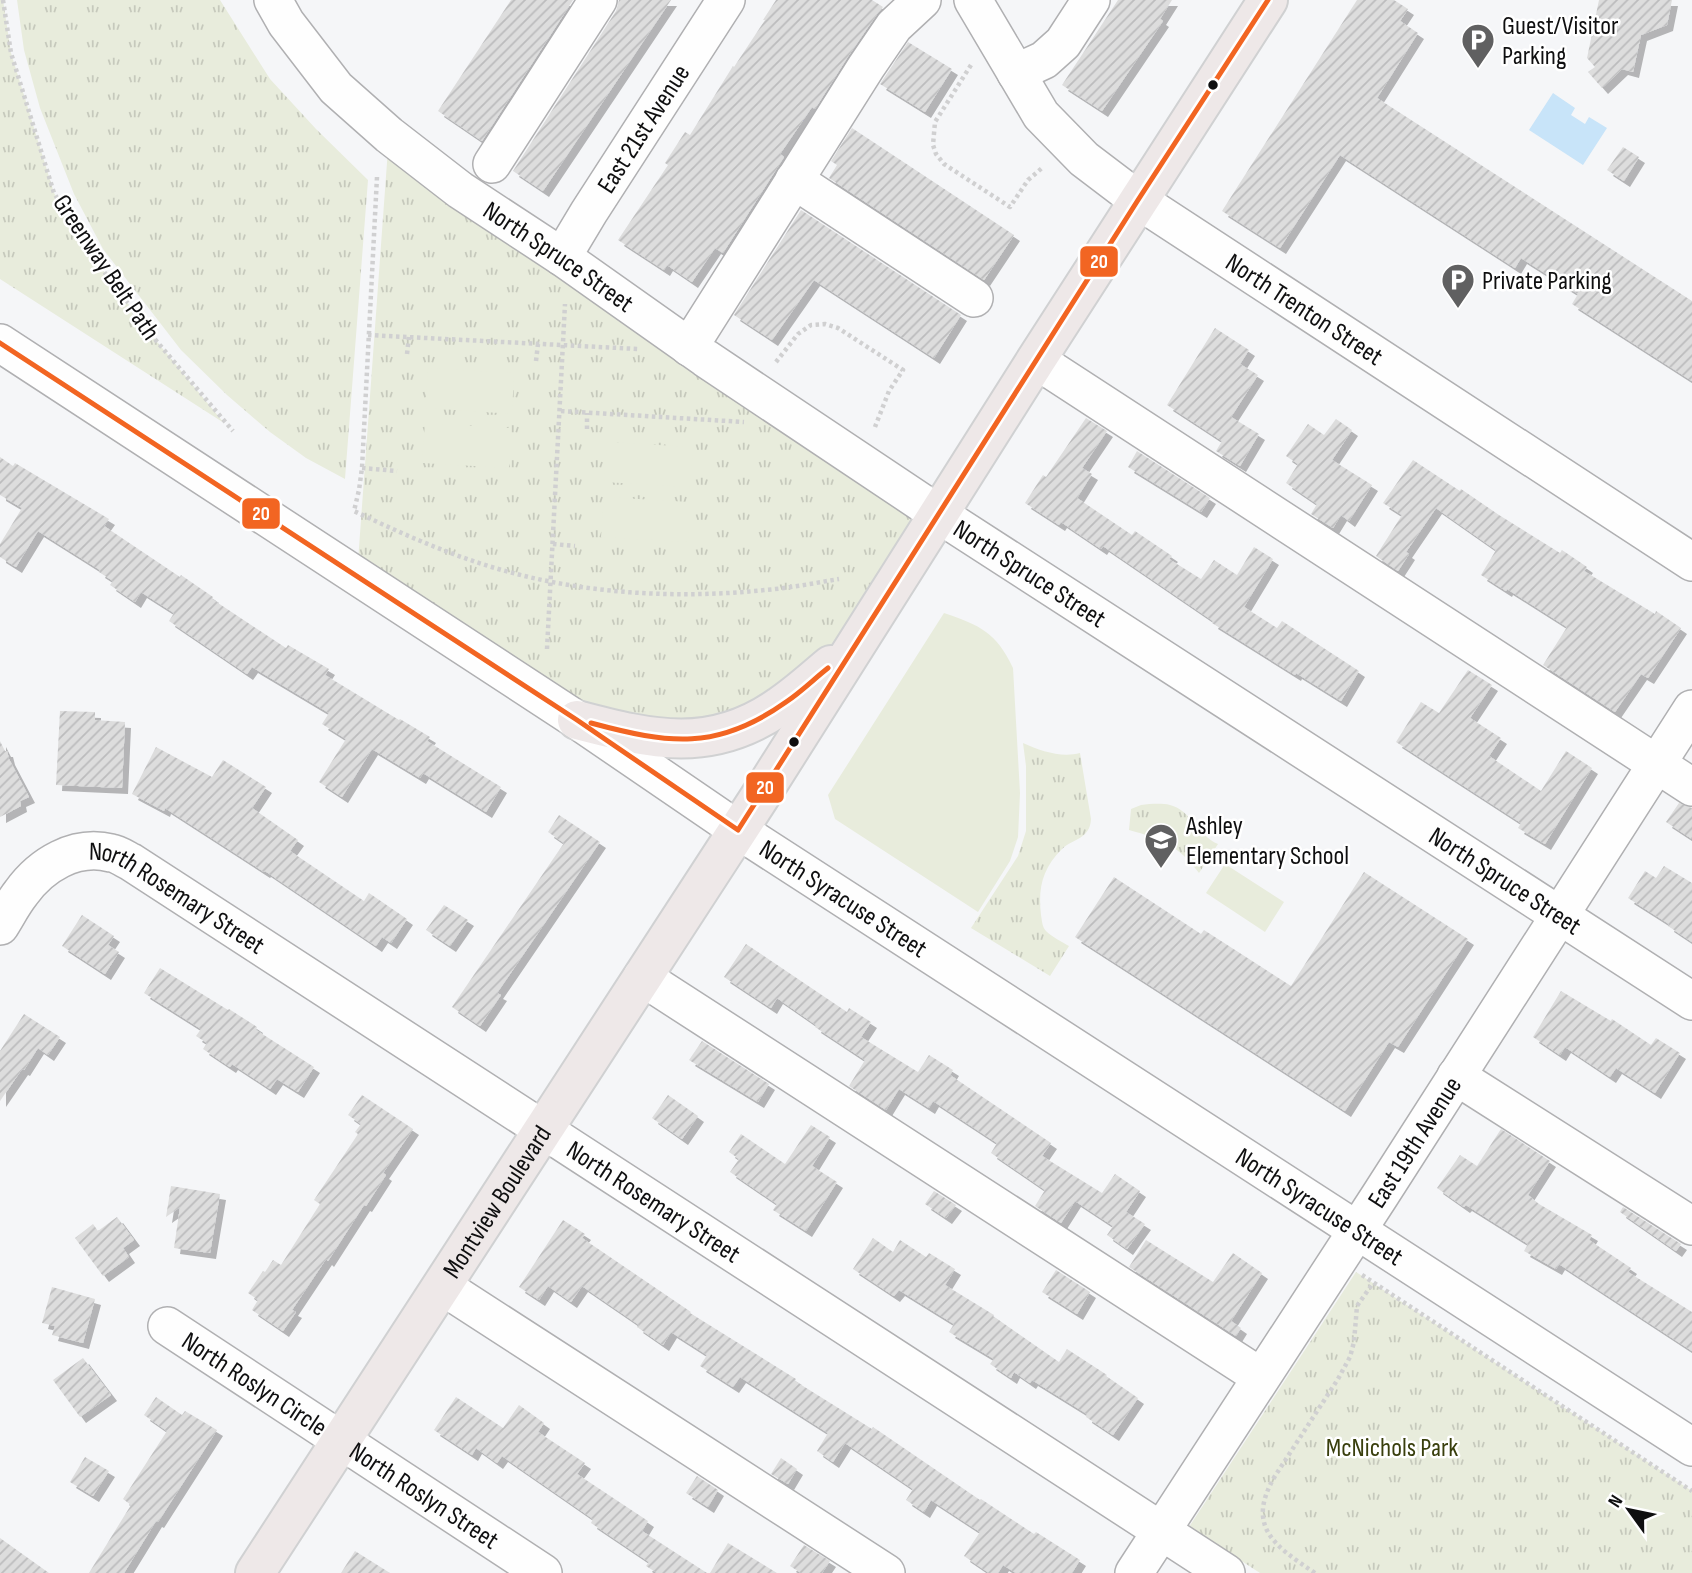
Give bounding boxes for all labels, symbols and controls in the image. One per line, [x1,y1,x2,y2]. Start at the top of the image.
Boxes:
place label: Guest/Visitor Parking [1502,11,1619,72]
parking icon: Guest/Visitor Parking [1459,21,1497,70]
street label: East 21st Avenue [591,59,697,199]
unlabelled marker [1206,78,1220,92]
street label: Greenway Belt Path [46,189,166,347]
street label: North Spruce Street [477,196,639,320]
line badge: 20 [1079,245,1119,278]
street label: North Trenton Street [1220,248,1388,373]
text: 20 [1090,251,1108,274]
parking icon: Private Parking [1439,261,1477,310]
place label: Private Parking [1482,266,1612,297]
line badge: 20 [241,497,281,530]
text: 20 [252,503,270,526]
street label: North Spruce Street [947,514,1111,635]
unlabelled marker [787,735,801,749]
line badge: 20 [745,771,785,804]
text: 20 [756,777,774,800]
place label: Ashley Elementary School [1185,811,1349,872]
school or university icon: Ashley Elementary School [1142,821,1180,870]
street label: North Spruce Street [1423,821,1587,942]
street label: North Syracuse Street [753,834,932,965]
street label: North Rosemary Street [89,837,270,962]
street label: East 19th Avenue [1362,1072,1469,1214]
street label: Montview Boulevard [437,1120,559,1284]
street label: North Rosemary Street [560,1135,746,1270]
street label: North Syracuse Street [1229,1142,1409,1273]
street label: North Roslyn Circle [176,1326,332,1444]
park label: McNichols Park [1326,1433,1458,1464]
street label: North Roslyn Street [343,1436,504,1557]
north arrow [1594,1475,1664,1545]
text: N [1604,1491,1628,1512]

